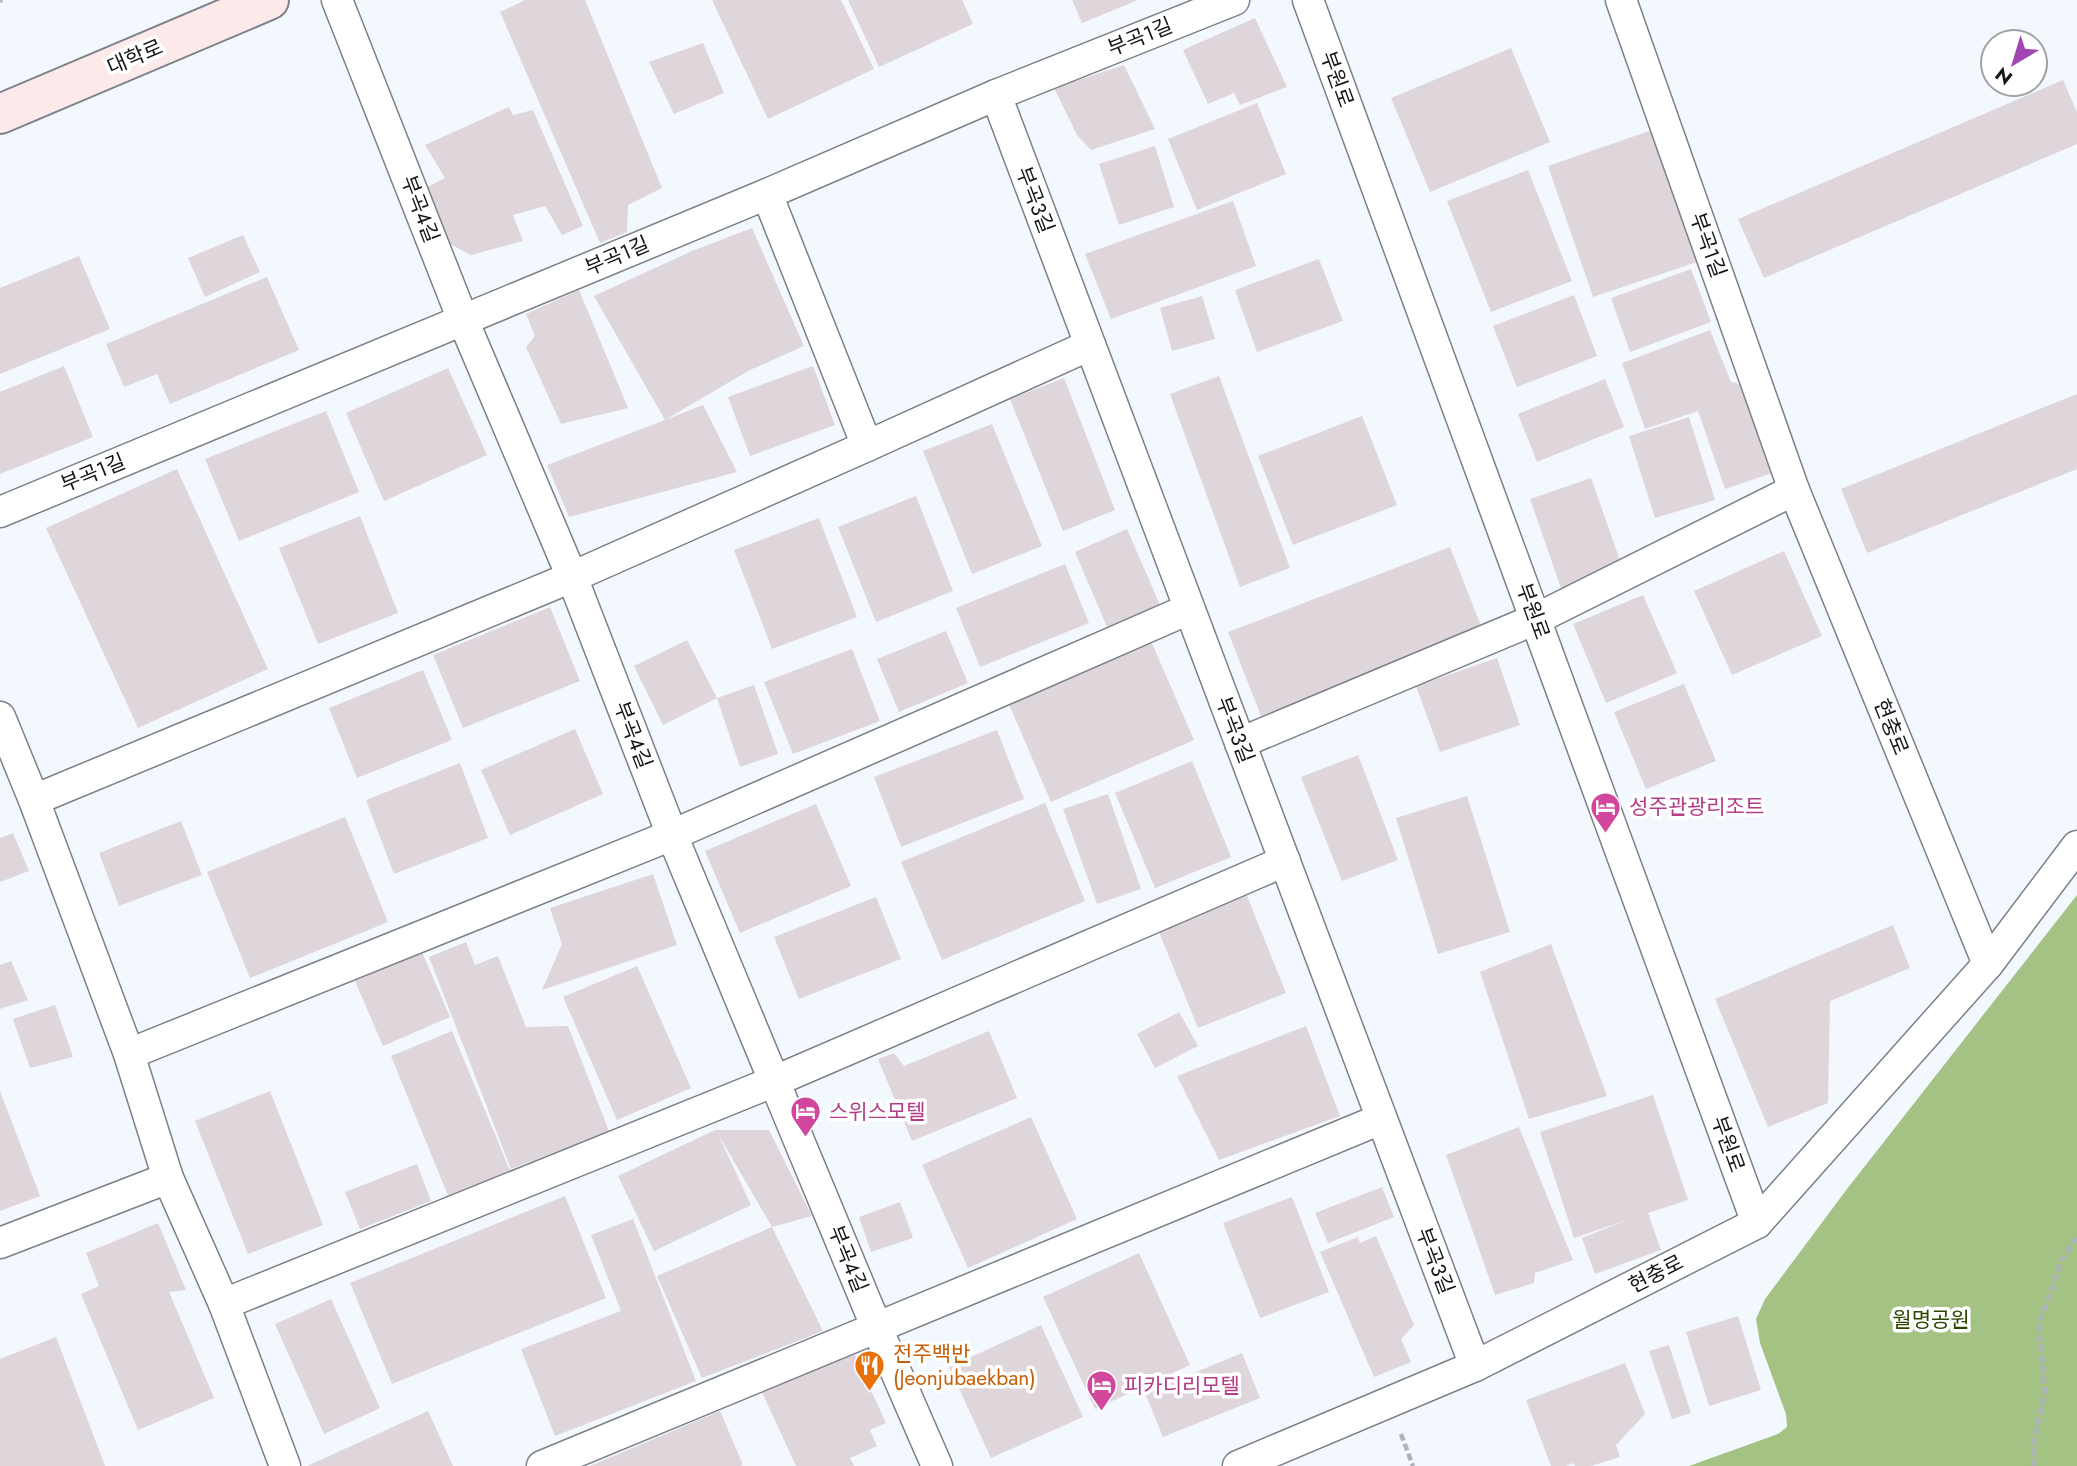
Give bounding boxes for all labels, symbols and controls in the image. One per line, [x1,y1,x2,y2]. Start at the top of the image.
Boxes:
street label: 부곡1길 [1103,10,1177,64]
north arrow [1979,28,2049,98]
street label: 대학로 [102,32,168,82]
street label: 부원로 [1313,47,1361,111]
text: N [1990,61,2018,91]
street label: 부곡3길 [1009,162,1061,238]
street label: 부곡4길 [393,171,447,247]
street label: 부곡1길 [1682,208,1734,282]
street label: 부곡1길 [580,229,654,283]
street label: 부곡1길 [56,446,130,500]
street label: 부원로 [1509,579,1557,643]
street label: 부곡3길 [1209,692,1261,768]
street label: 현충로 [1866,695,1916,759]
street label: 부곡4길 [606,697,660,773]
hotel icon: 성주관광리조트 [1589,790,1623,834]
place label: 성주관광리조트 [1629,792,1764,822]
hotel icon: 스위스모텔 [789,1095,823,1139]
place label: 스위스모텔 [829,1097,926,1127]
street label: 부원로 [1704,1112,1752,1176]
street label: 부곡4길 [821,1221,875,1297]
street label: 부곡3길 [1409,1223,1461,1299]
street label: 현충로 [1623,1247,1689,1301]
park label: 월명공원 [1892,1305,1970,1335]
place label: 전주백반 (Jeonjubaekban) [893,1339,1036,1393]
restaurant icon: 전주백반 (Jeonjubaekban) [853,1349,887,1393]
hotel icon: 피카디리모텔 [1084,1369,1118,1413]
place label: 피카디리모텔 [1124,1371,1240,1401]

